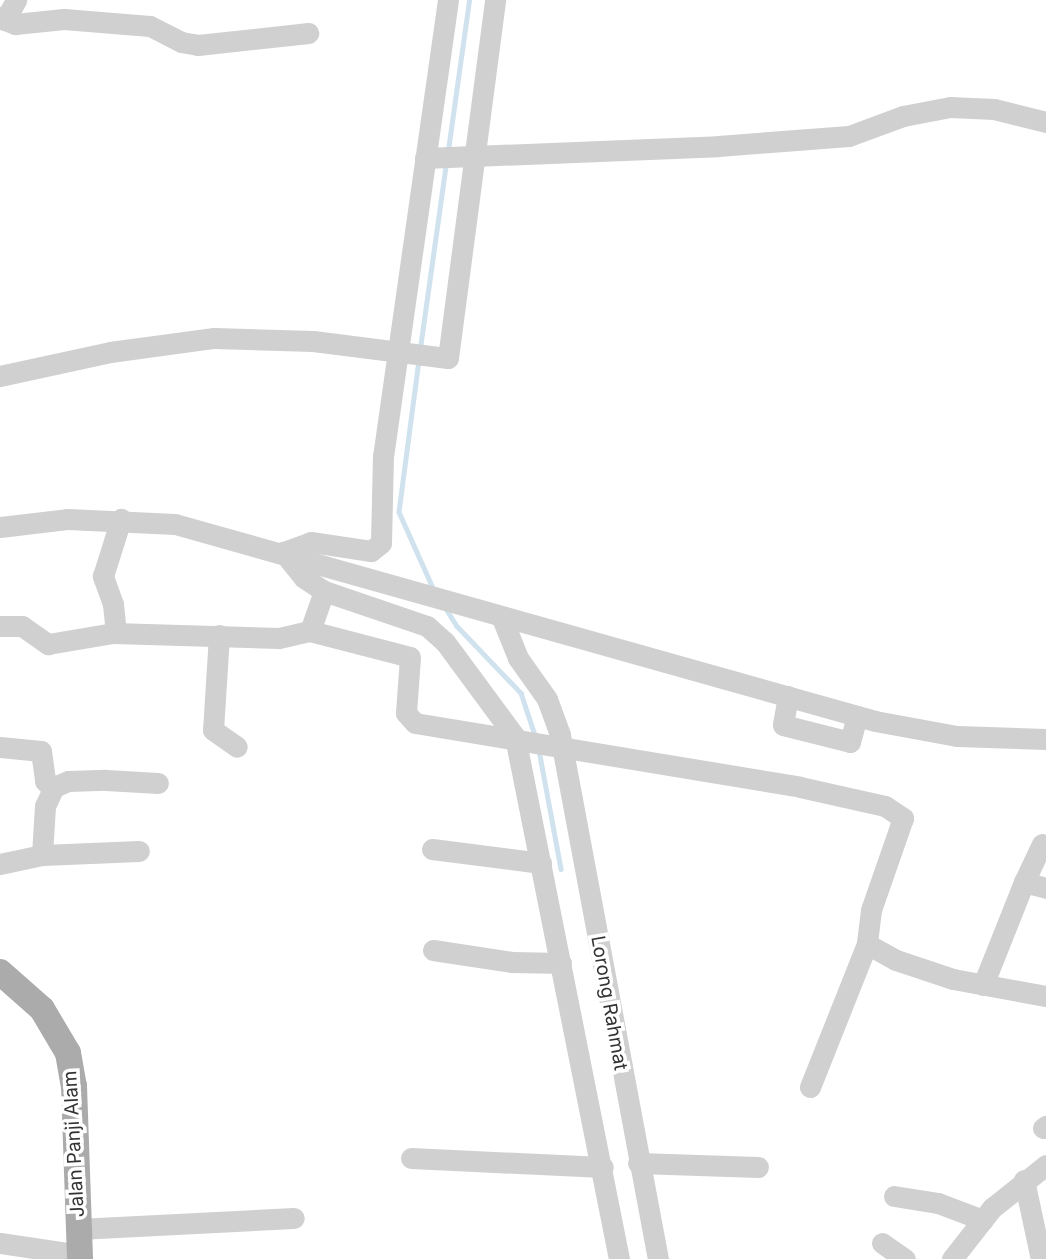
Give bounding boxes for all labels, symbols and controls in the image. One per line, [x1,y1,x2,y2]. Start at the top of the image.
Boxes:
street label: Lorong Rahmat [586,934,632,1072]
street label: Jalan Panji Alam [59,1070,89,1218]

